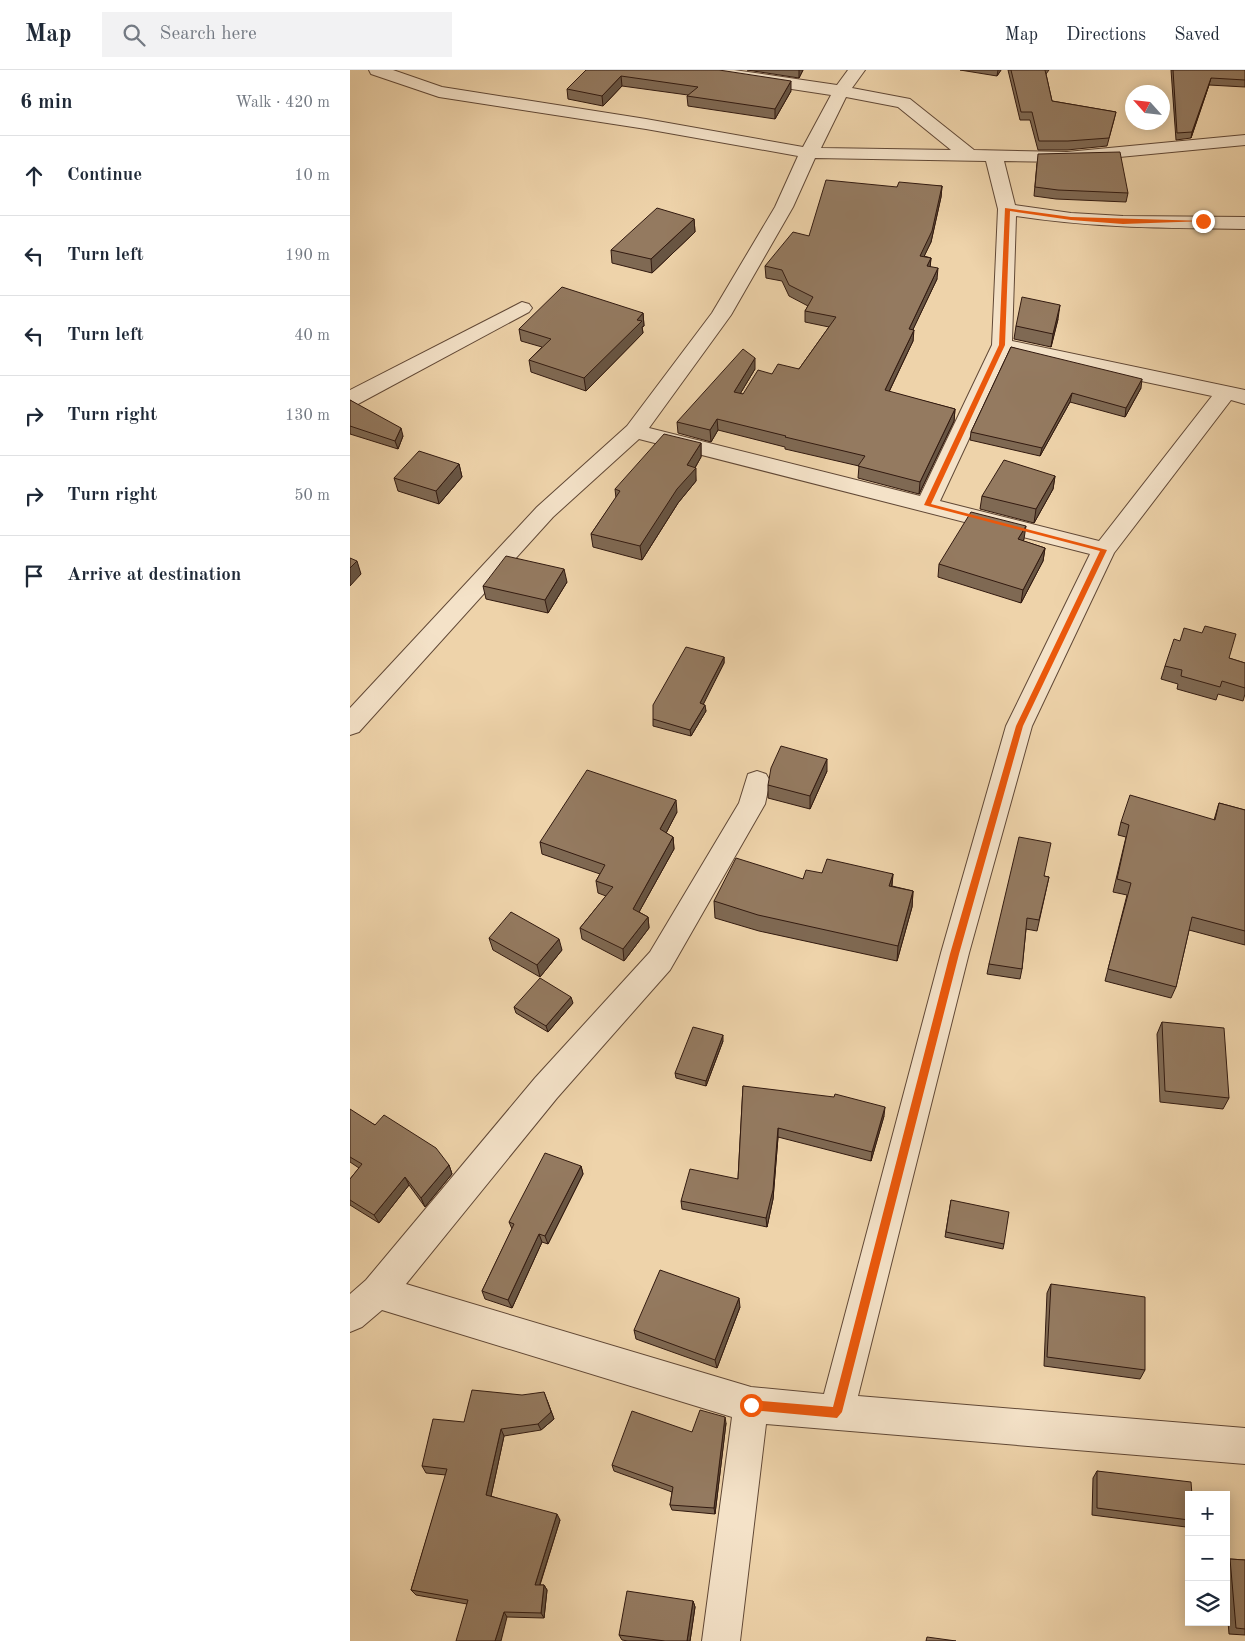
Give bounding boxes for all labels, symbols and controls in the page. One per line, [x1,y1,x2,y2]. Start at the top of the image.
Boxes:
search box [102,12,452,57]
icon: search [120,21,148,49]
text: Map [25,23,72,47]
text: Search here [160,25,257,44]
text: Map [1005,26,1038,44]
text: Directions [1066,26,1146,44]
text: Saved [1174,26,1220,44]
north arrow [1125,85,1170,130]
text: 6 min [20,92,73,113]
text: Walk · 420 m [235,95,330,111]
icon: ahead [20,162,48,190]
text: Continue [67,166,142,185]
text: 10 m [294,168,330,184]
route end [1192,210,1215,233]
icon: left [20,242,48,270]
text: Turn left [67,246,144,265]
text: 190 m [285,248,330,264]
icon: left [20,322,48,350]
text: Turn left [67,326,144,345]
text: 40 m [294,328,330,344]
icon: right [20,402,48,430]
text: Turn right [67,406,157,425]
text: 130 m [285,408,330,424]
icon: right [20,482,48,510]
text: Turn right [67,486,157,505]
text: 50 m [294,488,330,504]
icon: arrive [20,562,48,590]
text: Arrive at destination [67,566,241,585]
route start [740,1394,763,1417]
map controls [1185,1491,1230,1626]
button: + [1185,1491,1230,1536]
button: − [1185,1536,1230,1581]
button: layers [1185,1581,1230,1626]

